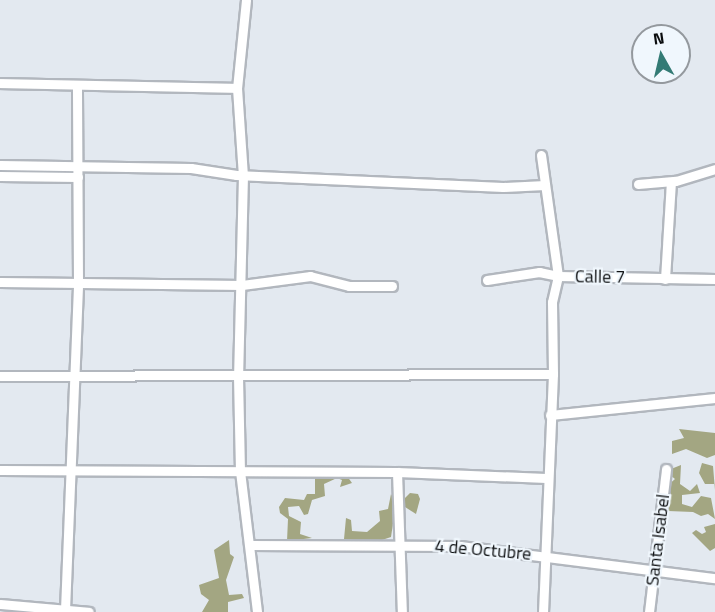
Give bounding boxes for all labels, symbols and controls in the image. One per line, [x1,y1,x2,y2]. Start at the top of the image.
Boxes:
north arrow [631,24,691,84]
text: N [652,26,666,51]
street label: Calle 7 [575,266,625,288]
street label: Santa Isabel [642,493,674,587]
street label: 4 de Octubre [434,535,532,565]

